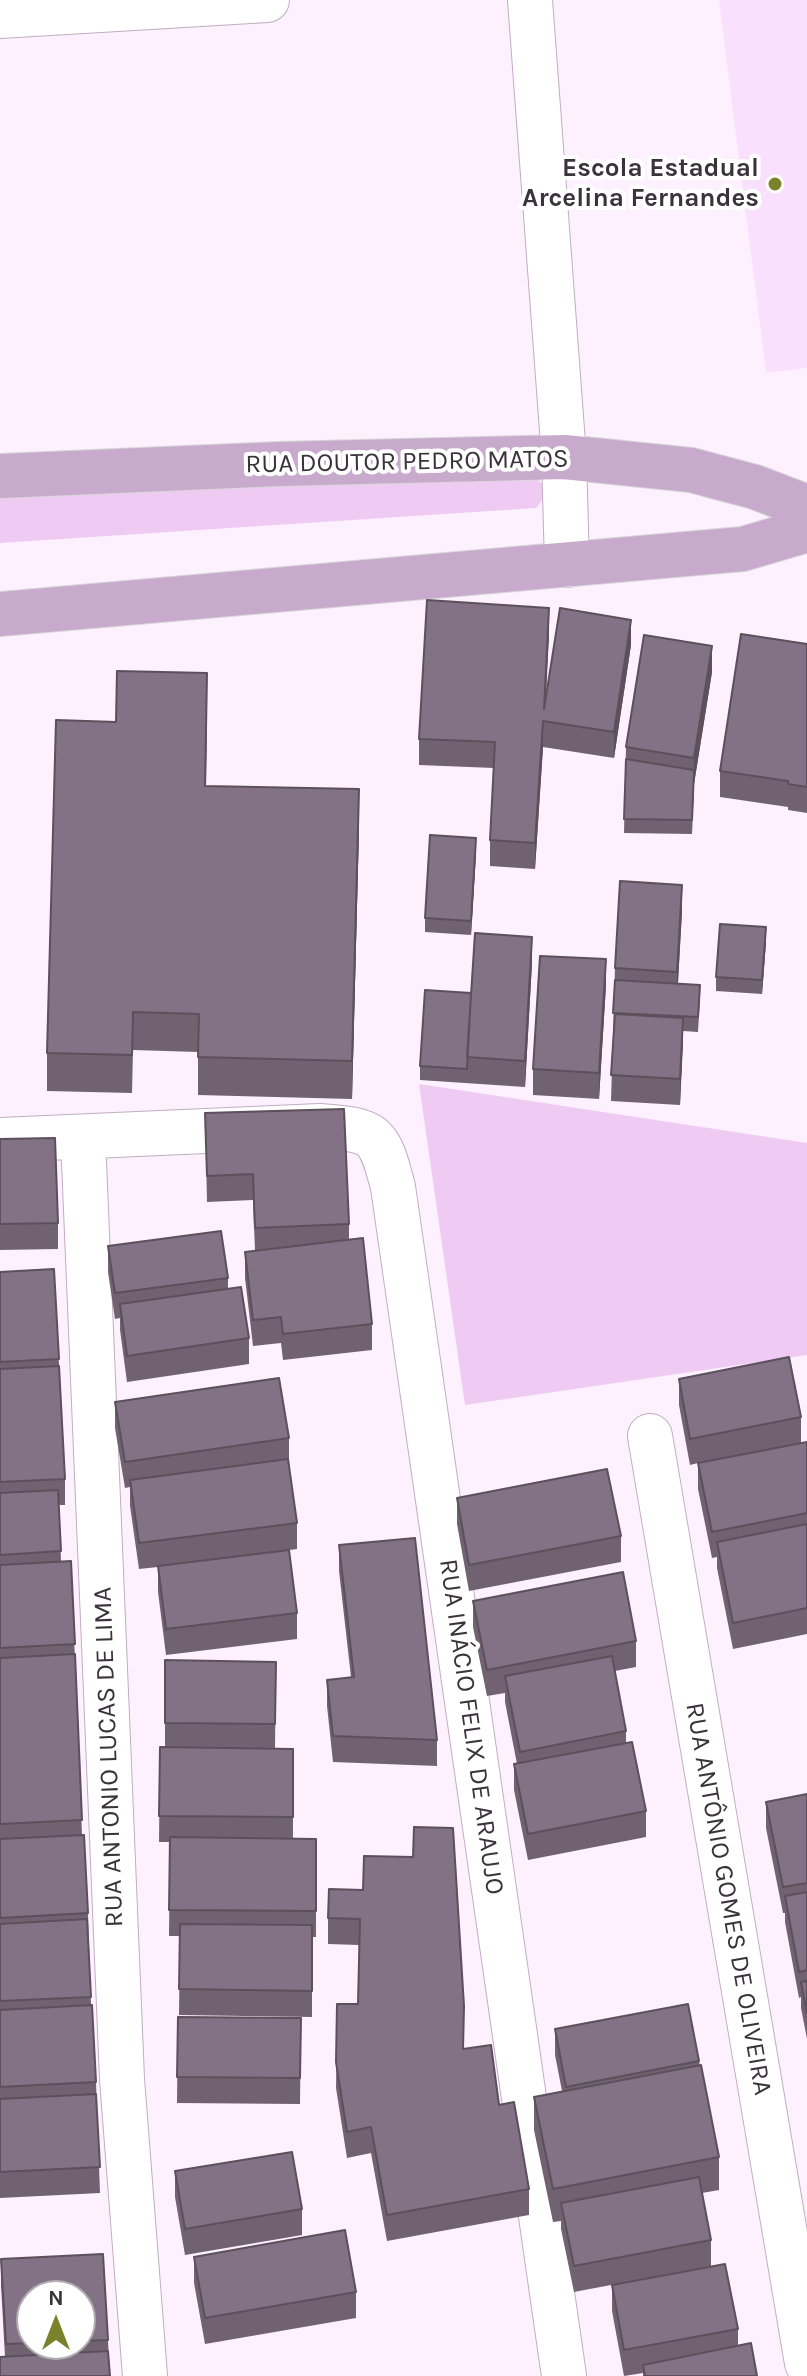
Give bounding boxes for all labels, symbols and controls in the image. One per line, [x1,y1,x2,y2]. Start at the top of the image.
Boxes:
place label: Escola Estadual Arcelina Fernandes [522,153,759,214]
marker: Escola Estadual Arcelina Fernandes [766,175,784,193]
street label: RUA DOUTOR PEDRO MATOS [245,444,569,480]
street label: RUA INÁCIO FELIX DE ARAUJO [432,1557,510,1897]
street label: RUA ANTONIO LUCAS DE LIMA [87,1586,131,1928]
street label: RUA ANTÔNIO GOMES DE OLIVEIRA [678,1700,778,2098]
north arrow [16,2280,96,2360]
text: N [48,2285,64,2311]

